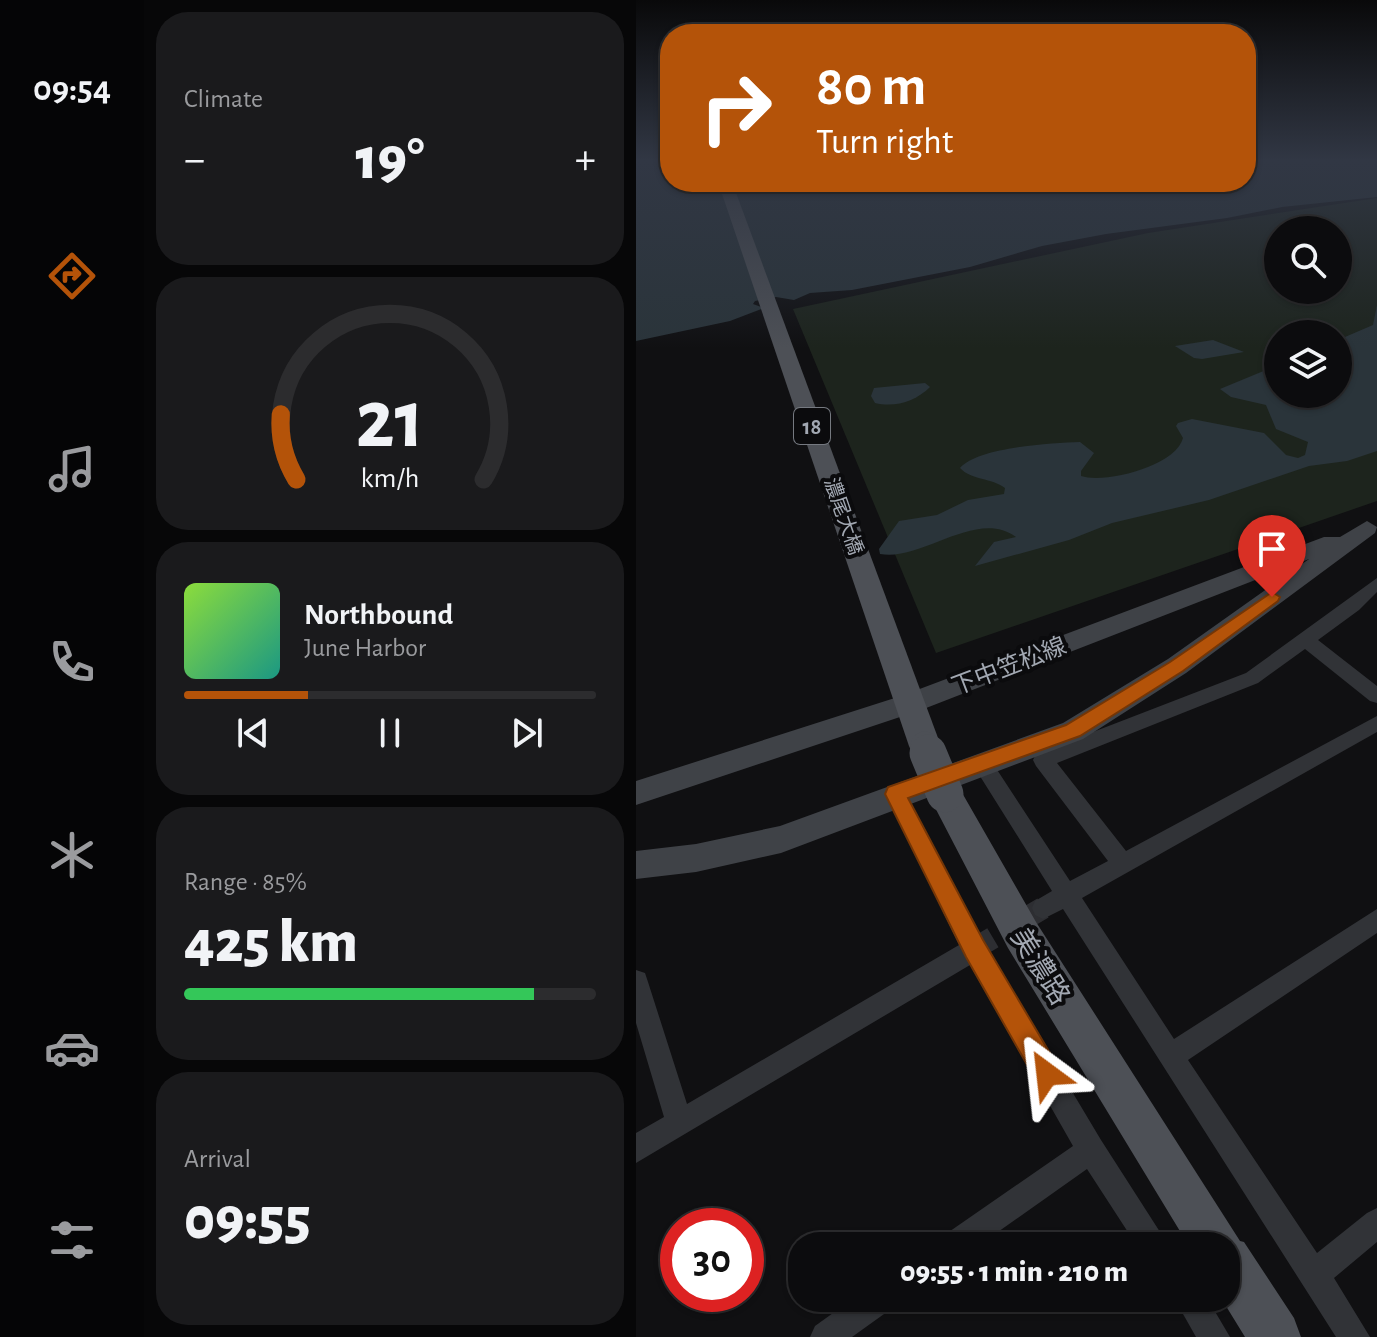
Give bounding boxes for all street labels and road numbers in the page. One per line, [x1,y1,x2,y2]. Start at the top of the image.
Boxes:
road number: 18 [794,408,830,444]
street label: 濃尾大橋 [821,475,867,557]
street label: 下中笠松線 [948,632,1070,700]
street label: 美濃路 [1005,923,1075,1010]

